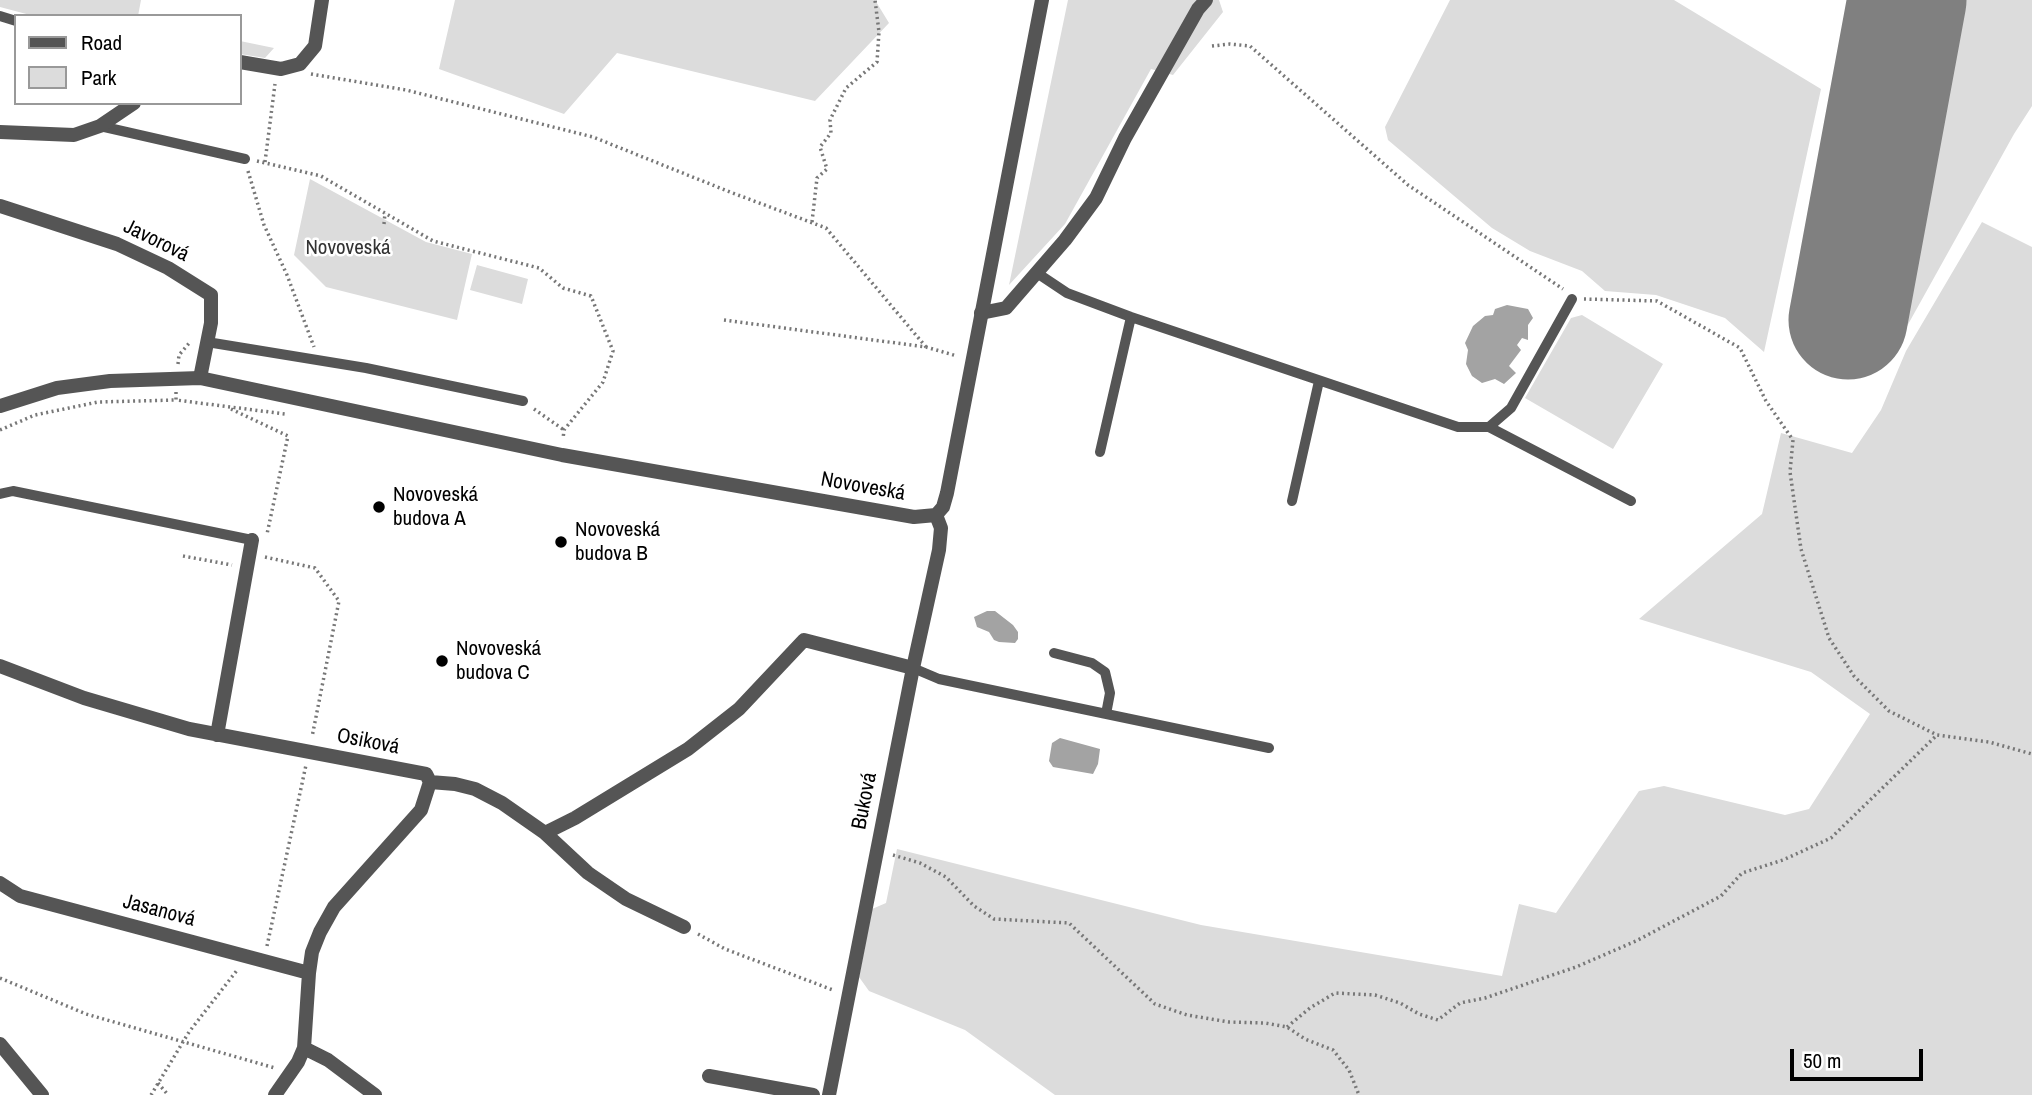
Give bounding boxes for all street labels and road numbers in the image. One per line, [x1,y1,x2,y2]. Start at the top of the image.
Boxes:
street label: Javorová [119,214,193,268]
street label: Novoveská [819,467,907,507]
street label: Osiková [335,724,401,760]
street label: Buková [847,770,883,832]
street label: Jasanová [120,889,198,933]

